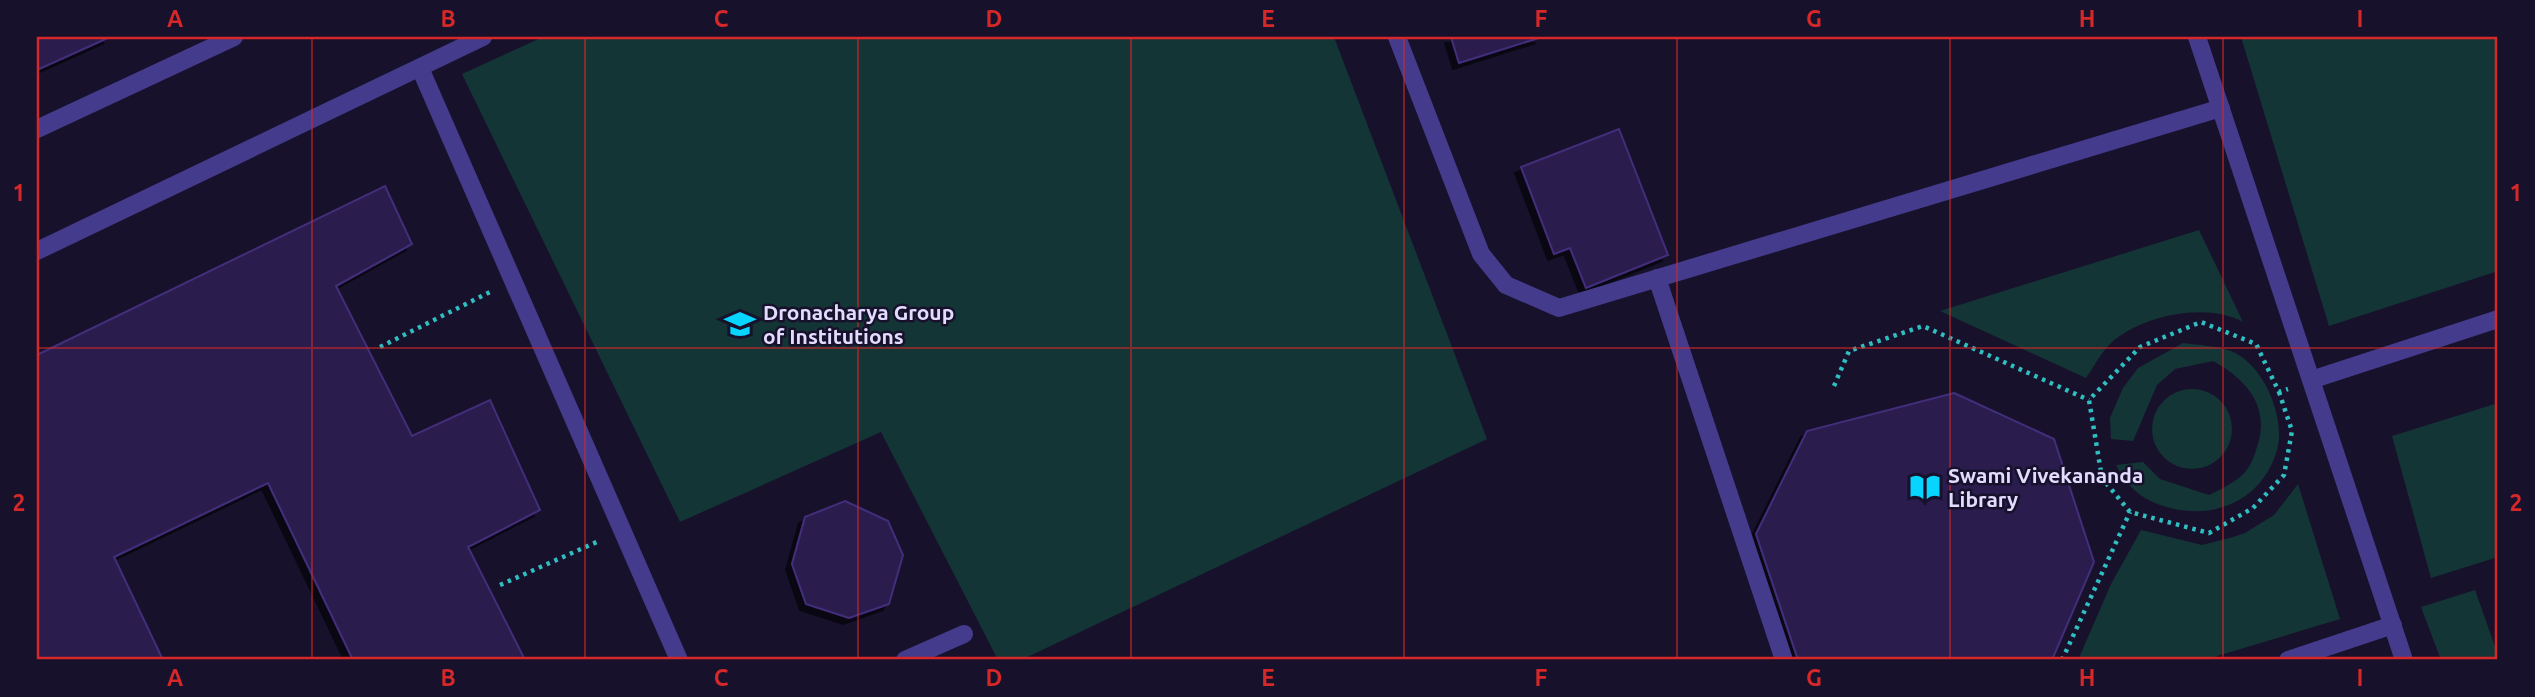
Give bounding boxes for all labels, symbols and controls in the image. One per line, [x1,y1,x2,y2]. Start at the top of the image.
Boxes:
text: A [167,6,183,31]
text: B [440,6,456,31]
text: C [714,6,729,31]
text: D [986,6,1002,31]
text: E [1261,6,1275,31]
text: F [1535,6,1548,31]
text: G [1806,6,1822,31]
text: H [2079,6,2095,31]
text: I [2357,6,2363,31]
text: 1 [13,180,25,205]
text: 1 [2510,180,2522,205]
place label: Dronacharya Group of Institutions [763,300,954,348]
school or university icon: Dronacharya Group of Institutions [723,307,757,341]
place label: Swami Vivekananda Library [1948,463,2143,511]
library icon: Swami Vivekananda Library [1908,470,1942,504]
text: 2 [13,490,25,515]
text: 2 [2510,490,2522,515]
text: A [167,665,183,690]
text: B [440,665,456,690]
text: C [714,665,729,690]
text: D [986,665,1002,690]
text: E [1261,665,1275,690]
text: F [1535,665,1548,690]
text: G [1806,665,1822,690]
text: H [2079,665,2095,690]
text: I [2357,665,2363,690]

